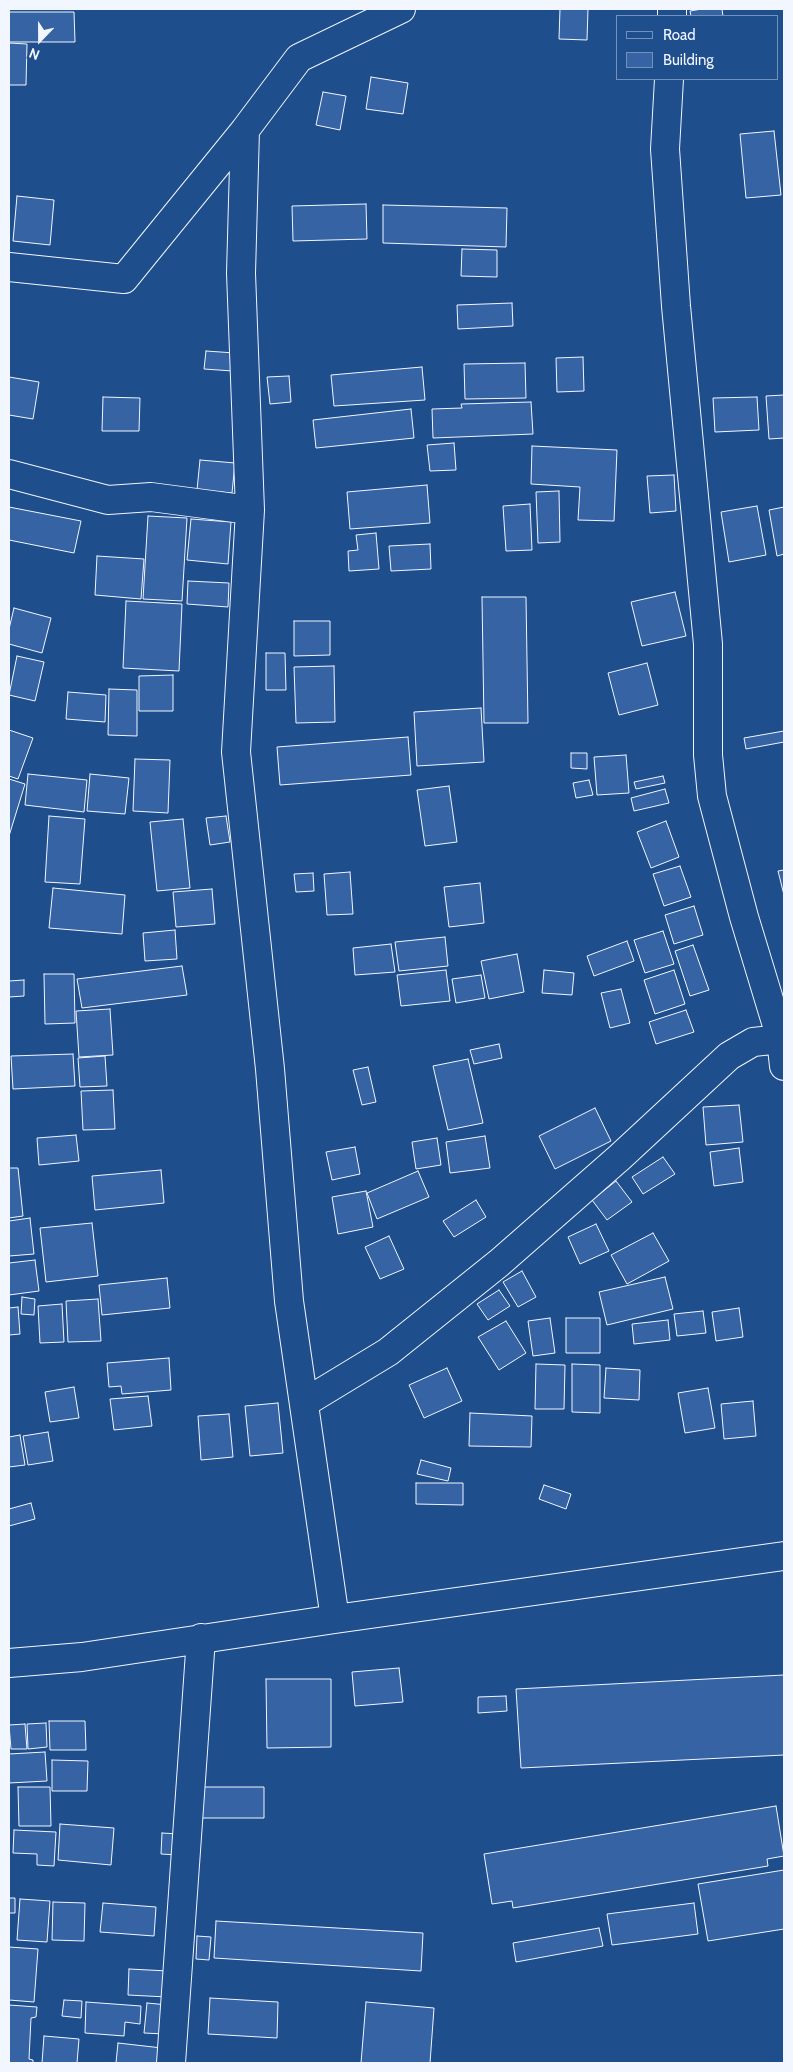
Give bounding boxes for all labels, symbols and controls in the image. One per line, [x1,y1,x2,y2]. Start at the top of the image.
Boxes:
north arrow [15,15,65,65]
legend [616,15,778,80]
text: Road [663,26,696,44]
text: N [26,44,42,64]
text: Building [663,51,714,69]

